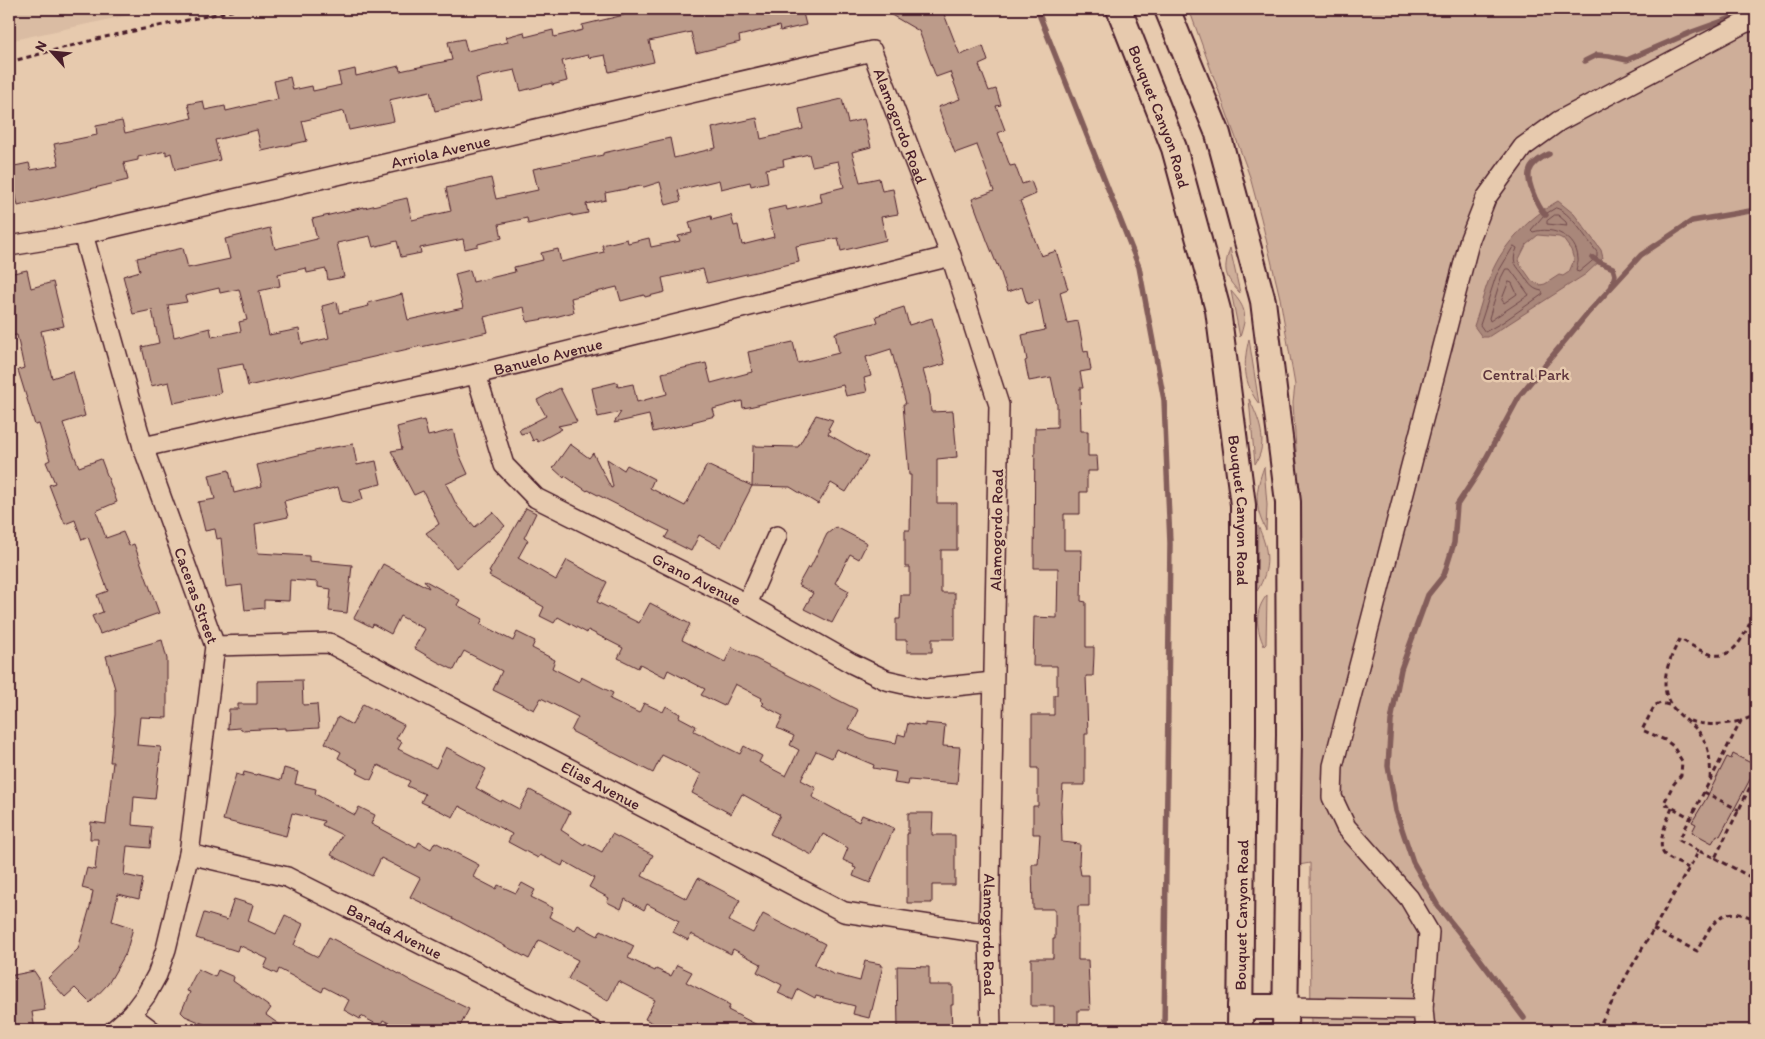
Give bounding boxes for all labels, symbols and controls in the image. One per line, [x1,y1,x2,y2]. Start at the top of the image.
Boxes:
north arrow [28,28,78,78]
text: N [31,38,51,54]
street label: Bouquet Canyon Road [1124,42,1194,191]
street label: Alamogordo Road [870,66,931,187]
street label: Arriola Avenue [389,131,492,172]
street label: Banuelo Avenue [492,334,604,379]
park label: Central Park [1482,365,1570,384]
street label: Bouquet Canyon Road [1224,434,1252,586]
street label: Alamogordo Road [986,469,1007,591]
street label: Caceras Street [170,545,222,646]
street label: Grano Avenue [649,549,744,609]
street label: Elias Avenue [558,757,644,814]
street label: Bouquet Canyon Road [1231,839,1252,991]
street label: Alamogordo Road [979,874,999,996]
street label: Barada Avenue [343,900,445,963]

